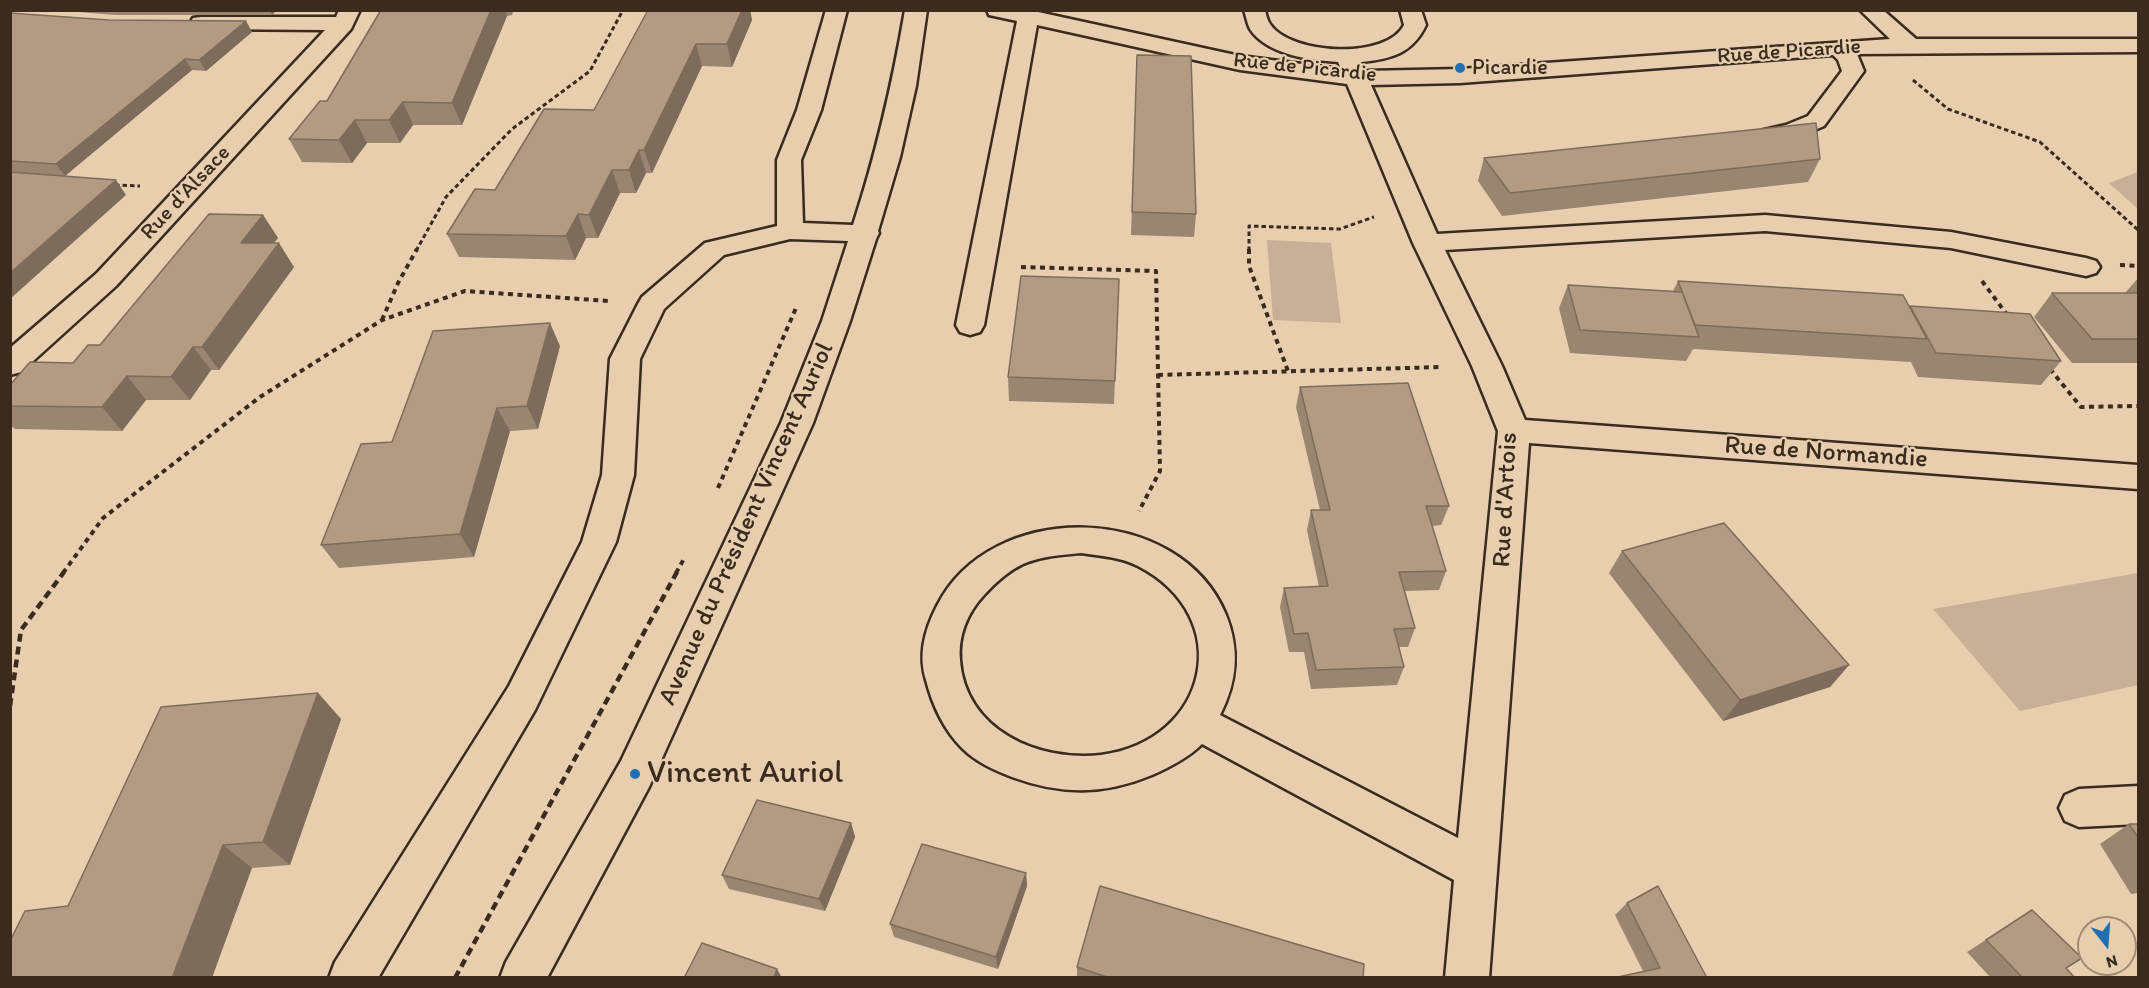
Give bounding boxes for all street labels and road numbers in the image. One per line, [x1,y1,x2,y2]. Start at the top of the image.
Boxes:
street label: Rue de Picardie [1716,34,1862,70]
street label: Rue de Picardie [1232,47,1378,89]
street label: Rue d'Alsace [136,140,236,246]
street label: Avenue du Président Vincent Auriol [653,338,841,710]
street label: Rue de Normandie [1723,430,1929,476]
street label: Rue d'Artois [1487,432,1525,568]

